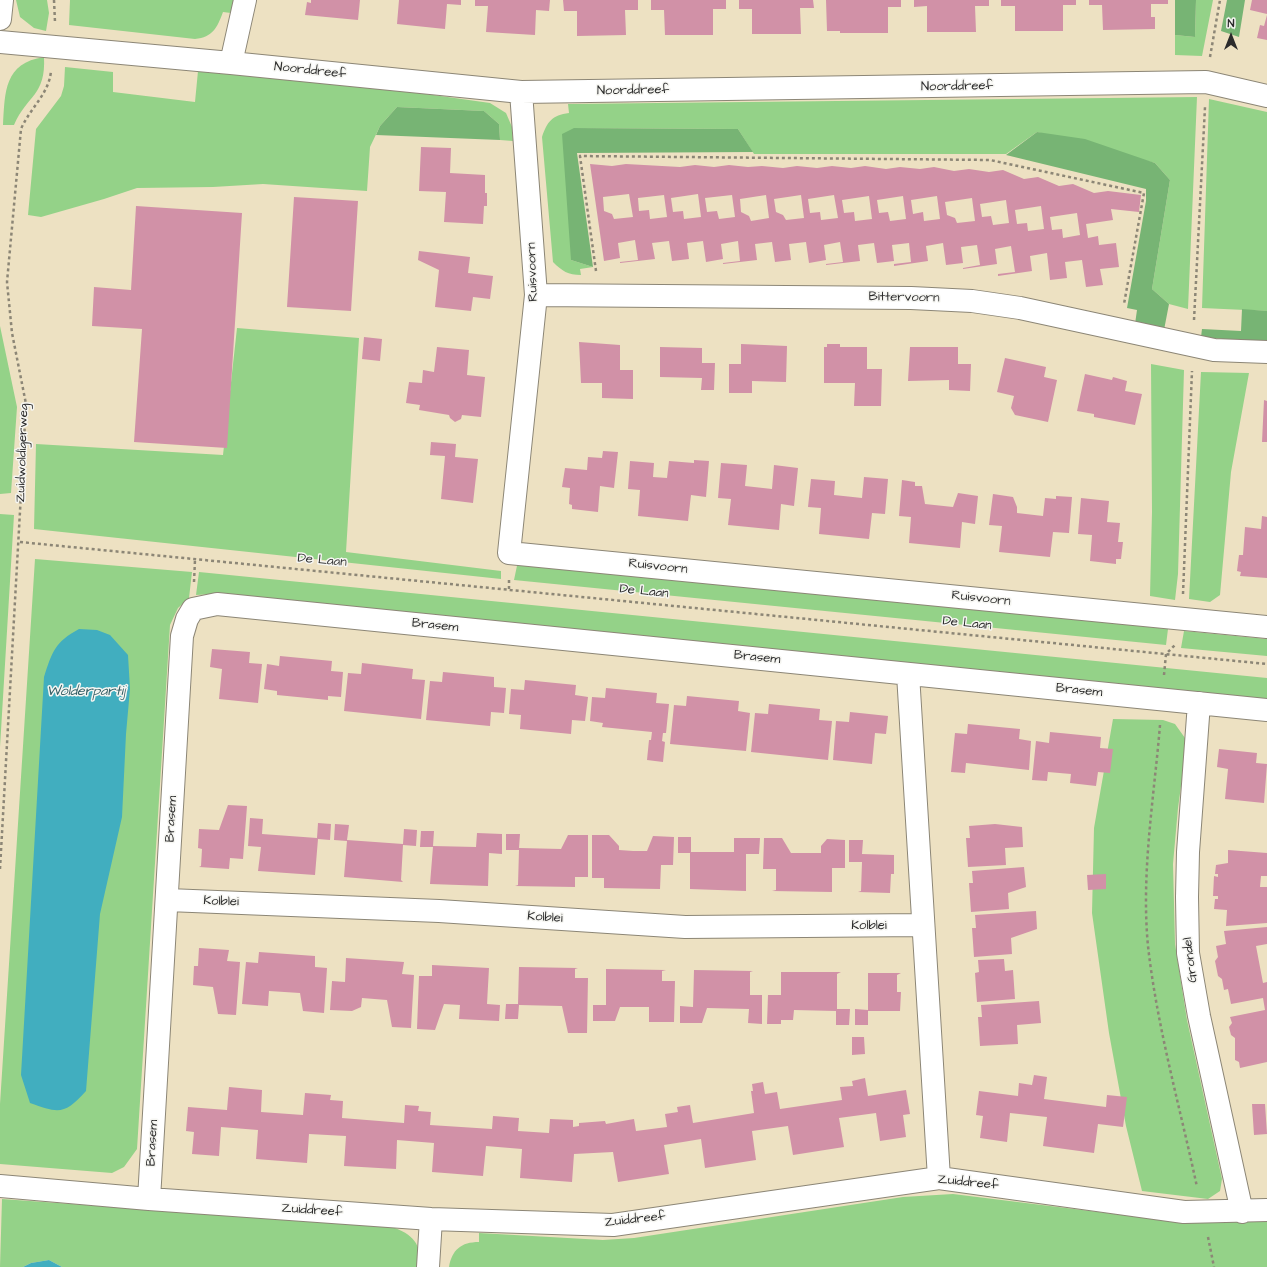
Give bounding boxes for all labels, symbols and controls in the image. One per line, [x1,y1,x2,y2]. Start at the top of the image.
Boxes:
north arrow [1211,16,1251,56]
text: N [1228,16,1234,31]
street label: Noorddreef [273,59,347,83]
street label: Noorddreef [921,79,993,95]
street label: Noorddreef [597,83,669,99]
street label: Ruisvoorn [524,242,542,302]
street label: Bittervoorn [868,290,940,306]
street label: Zuidwoldigerweg [13,403,33,503]
street label: De Laan [297,551,347,571]
street label: Ruisvoorn [628,556,688,578]
street label: De Laan [619,582,669,602]
street label: Ruisvoorn [951,588,1011,610]
street label: De Laan [942,614,992,634]
street label: Brasem [411,616,459,636]
street label: Brasem [733,648,781,668]
street label: Brasem [1055,681,1103,701]
water label: Wolderpartij [47,684,125,700]
street label: Brasem [163,795,181,843]
street label: Kolblei [203,894,239,910]
street label: Kolblei [527,909,563,927]
street label: Kolblei [851,918,887,934]
street label: Grondel [1180,936,1202,984]
street label: Brasem [144,1119,162,1167]
street label: Zuiddreef [937,1172,999,1194]
street label: Zuiddreef [281,1201,343,1221]
street label: Zuiddreef [604,1209,666,1231]

